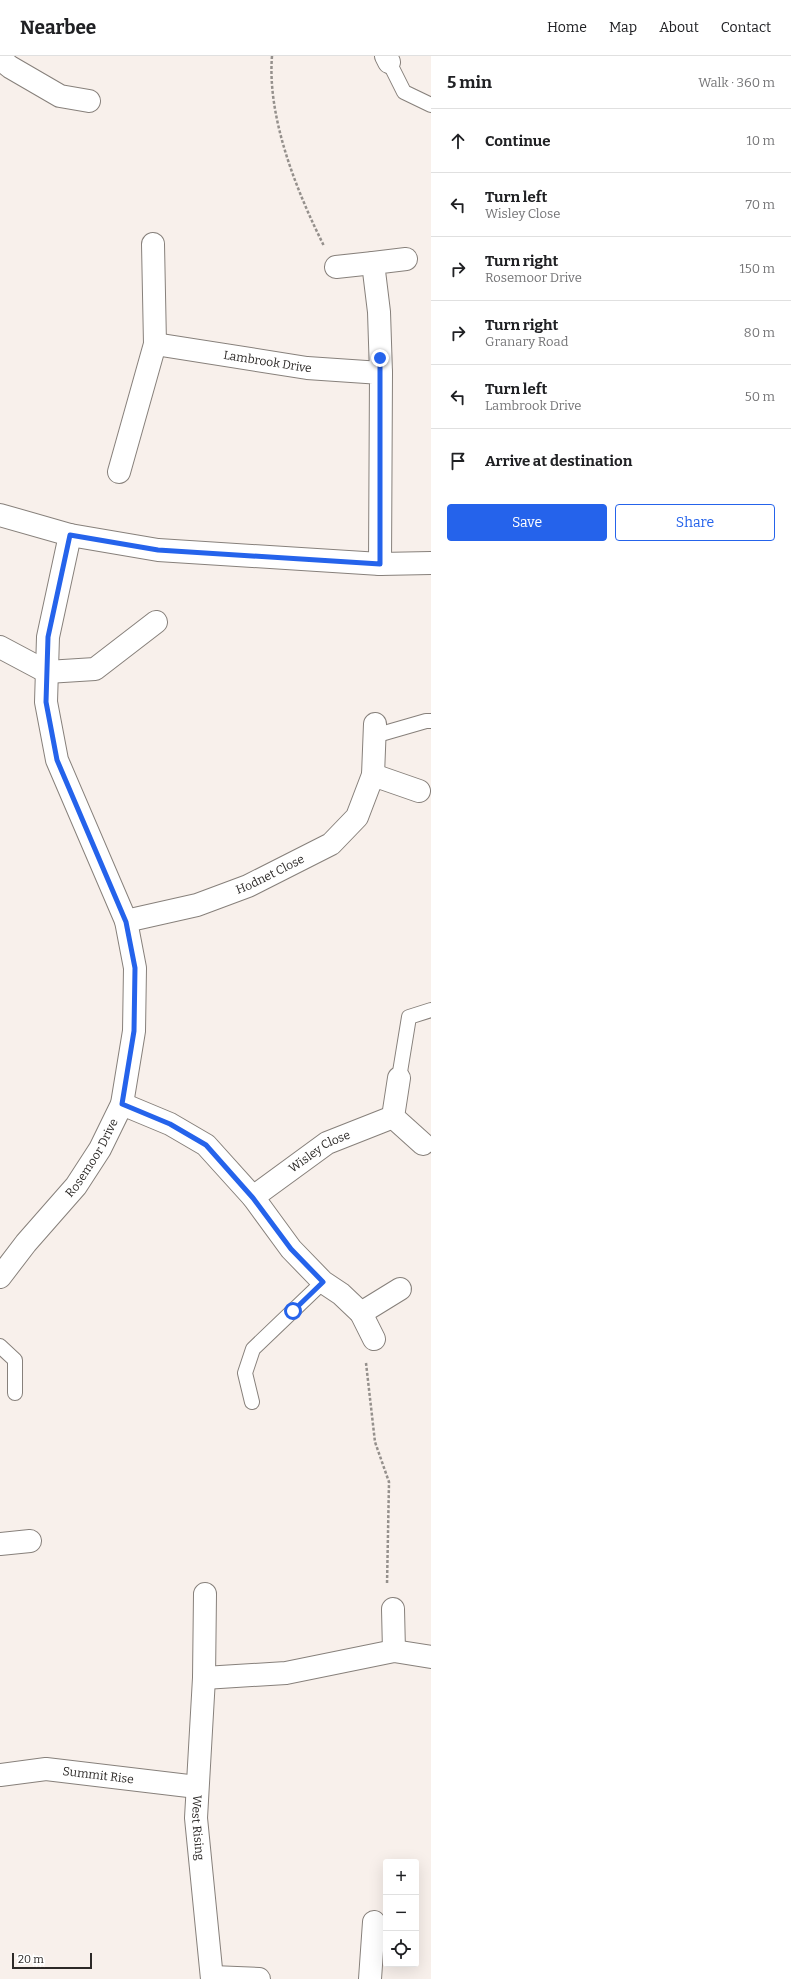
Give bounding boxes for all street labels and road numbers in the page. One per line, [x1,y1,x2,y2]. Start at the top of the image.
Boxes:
street label: Lambrook Drive [222,348,312,375]
street label: Hodnet Close [234,852,307,897]
street label: Rosemoor Drive [63,1116,121,1200]
street label: Wisley Close [286,1128,352,1175]
street label: Summit Rise [62,1764,135,1786]
street label: West Rising [189,1795,207,1861]

